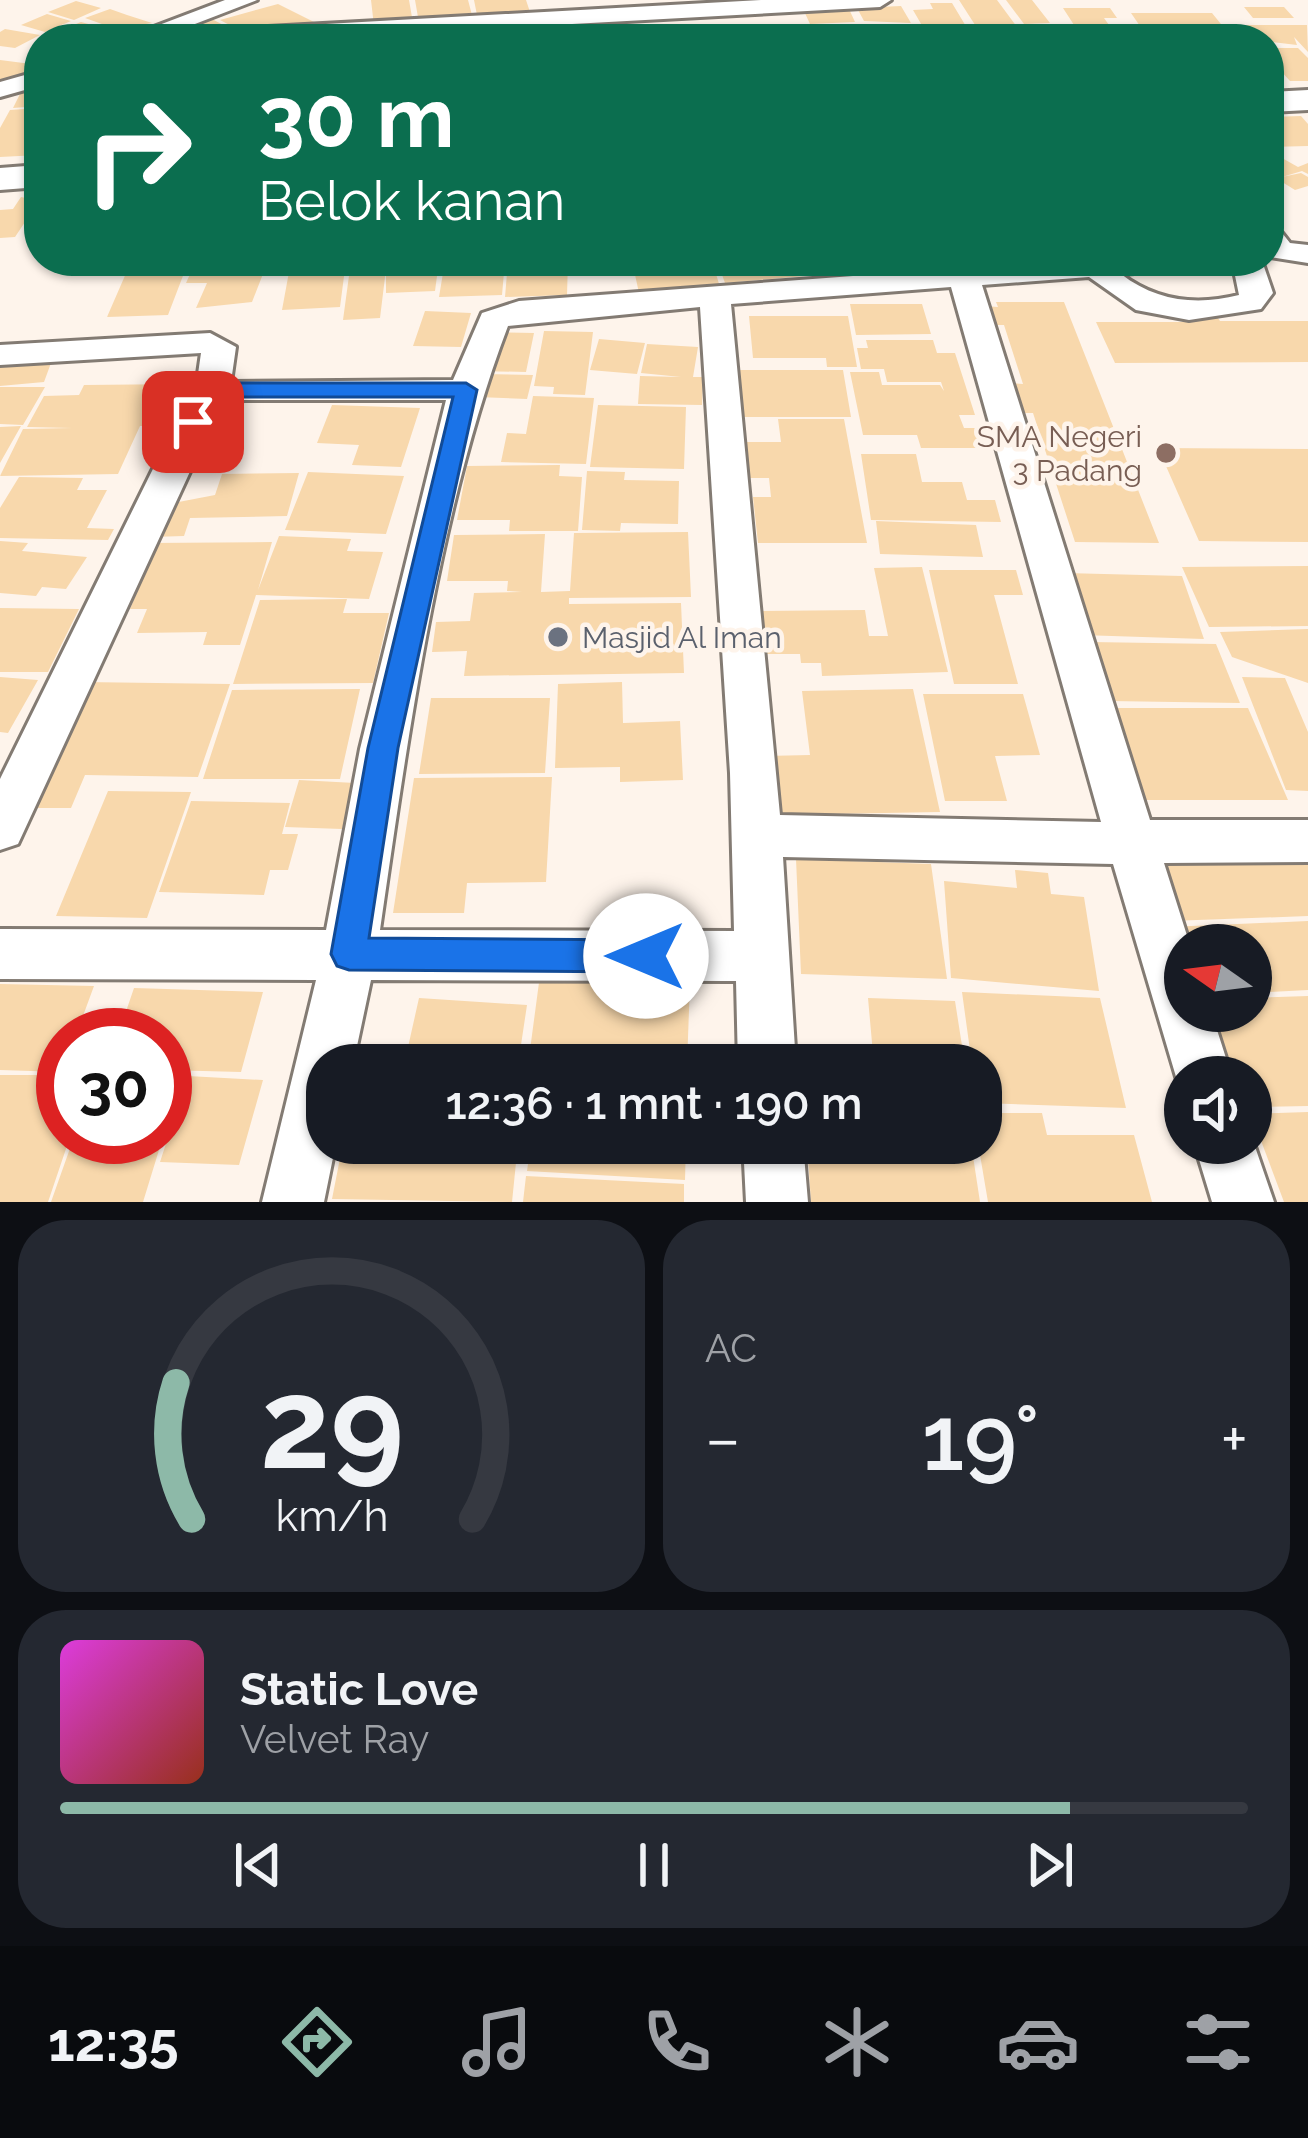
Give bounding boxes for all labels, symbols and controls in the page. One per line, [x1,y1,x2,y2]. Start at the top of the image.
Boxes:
text: 30 m [258,68,455,167]
icon: right [60,72,216,228]
text: Belok kanan [258,169,565,233]
pin [142,371,244,473]
icon: arrive [160,389,226,455]
place label: SMA Negeri 3 Padang [977,419,1142,488]
marker: SMA Negeri 3 Padang [1153,440,1179,466]
place label: Masjid Al Iman [582,620,782,655]
marker: Masjid Al Iman [545,624,571,650]
position arrow [583,893,709,1019]
north arrow [1164,924,1272,1032]
map controls [1164,924,1272,1164]
speed limit sign: 30 [36,1008,192,1164]
button: sound [1164,1056,1272,1164]
text: 12:36 · 1 mnt · 190 m [446,1077,862,1130]
text: AC [705,1325,757,1371]
text: 29 [260,1351,403,1497]
text: 19° [922,1385,1039,1491]
text: − [705,1400,741,1477]
text: + [1221,1400,1248,1477]
text: km/h [275,1491,388,1541]
text: Static Love [240,1663,478,1716]
text: Velvet Ray [240,1716,429,1762]
icon: previous [225,1832,291,1898]
icon: pause [621,1832,687,1898]
icon: next [1017,1832,1083,1898]
icon: directions [275,2000,359,2084]
icon: music [455,2000,539,2084]
icon: phone [635,2000,719,2084]
icon: climate [815,2000,899,2084]
icon: car [996,2000,1080,2084]
icon: filters [1176,2000,1260,2084]
text: 12:35 [48,2010,179,2074]

